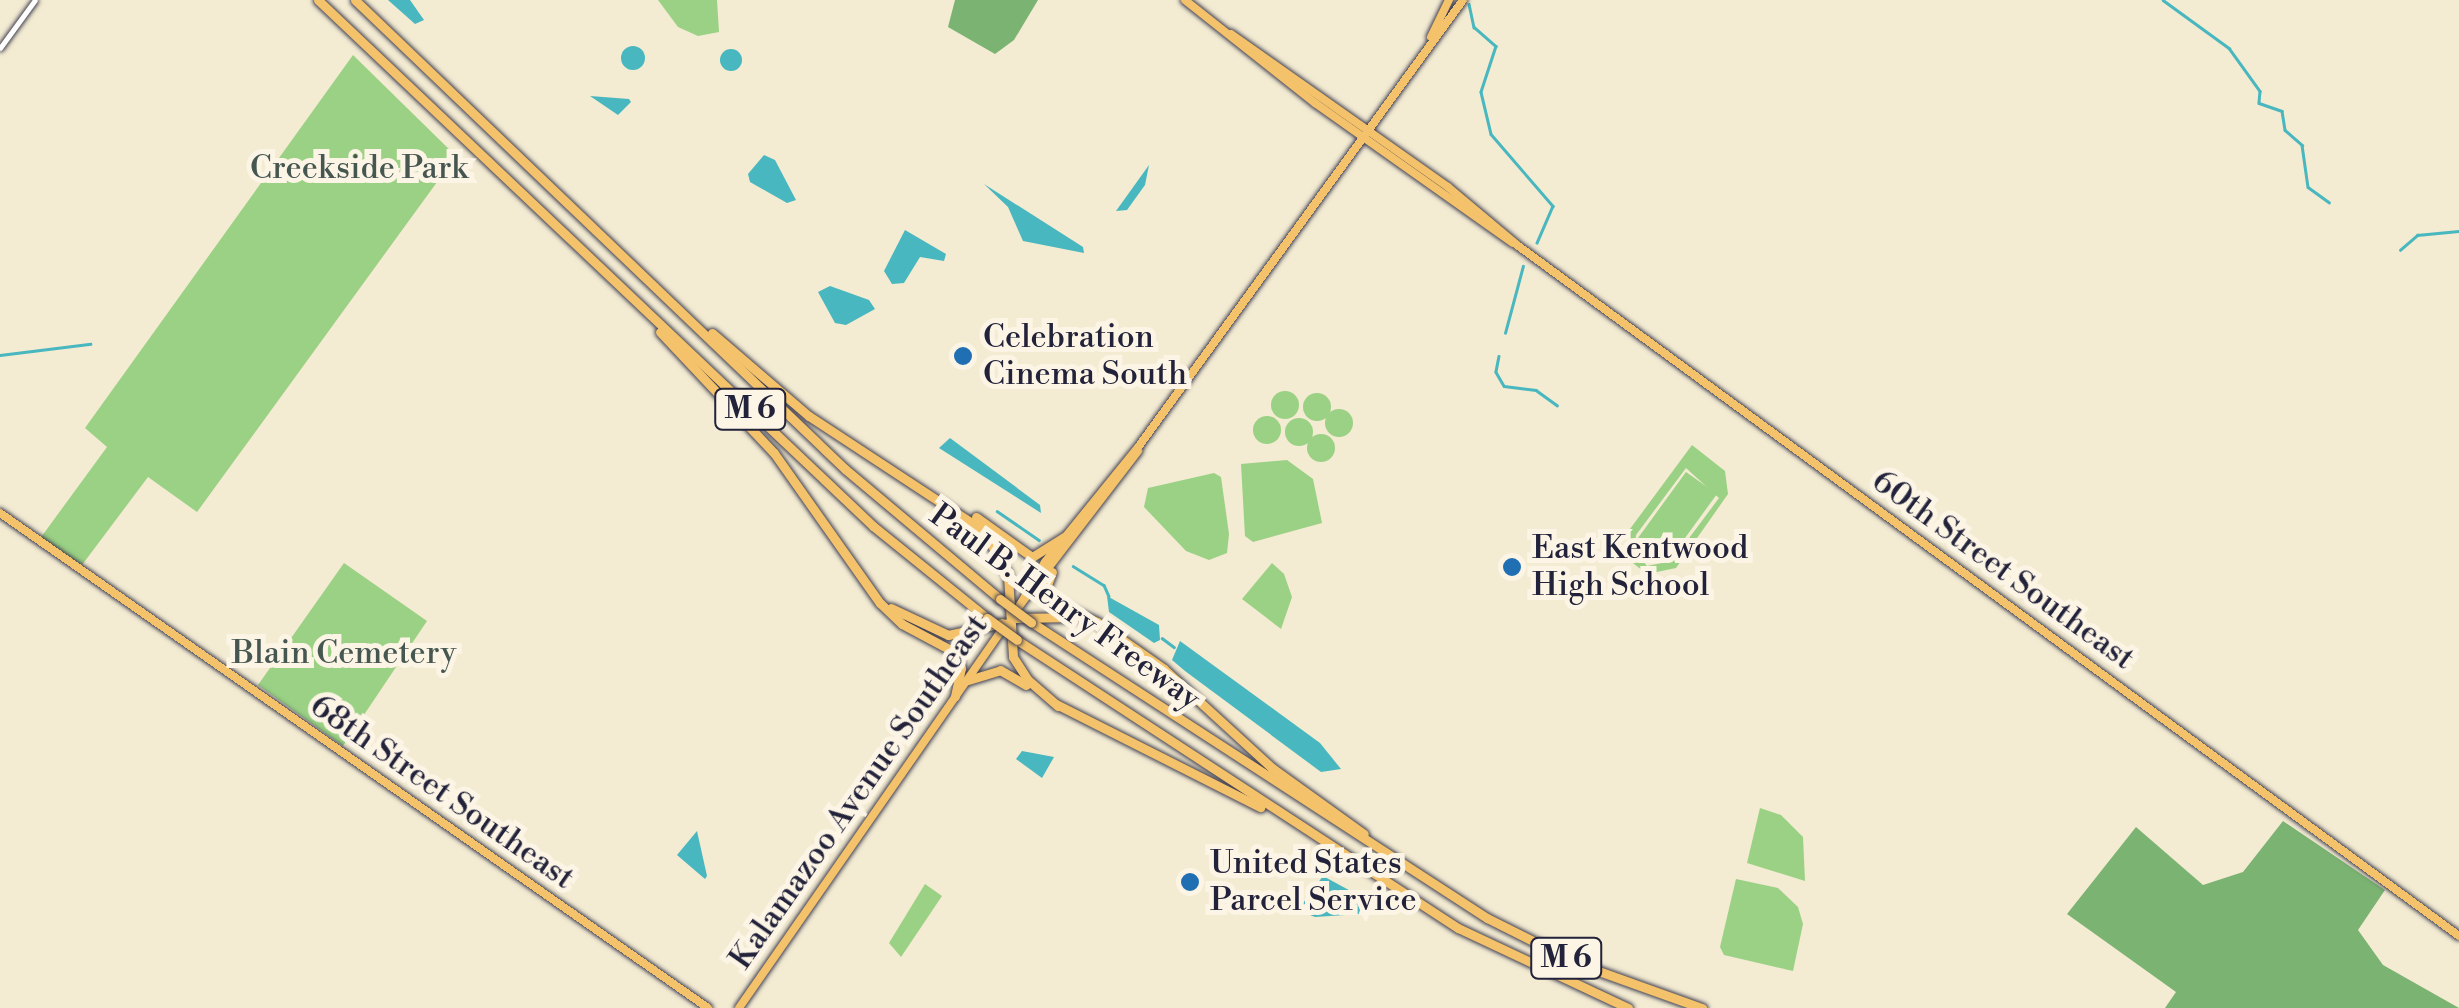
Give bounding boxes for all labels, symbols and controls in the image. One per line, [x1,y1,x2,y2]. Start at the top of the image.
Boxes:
park label: Creekside Park [250,149,468,187]
place label: Celebration Cinema South [983,319,1187,394]
marker: Celebration Cinema South [952,345,974,367]
road number: M 6 [712,384,788,434]
street label: 60th Street Southeast [1864,462,2142,678]
street label: Paul B. Henry Freeway [922,496,1208,718]
place label: East Kentwood High School [1532,530,1748,605]
marker: East Kentwood High School [1501,556,1523,578]
street label: Kalamazoo Avenue Southeast [722,607,996,977]
park label: Blain Cemetery [232,634,456,672]
street label: 68th Street Southeast [303,686,581,898]
place label: United States Parcel Service [1210,845,1417,920]
marker: United States Parcel Service [1179,871,1201,893]
road number: M 6 [1528,933,1604,983]

